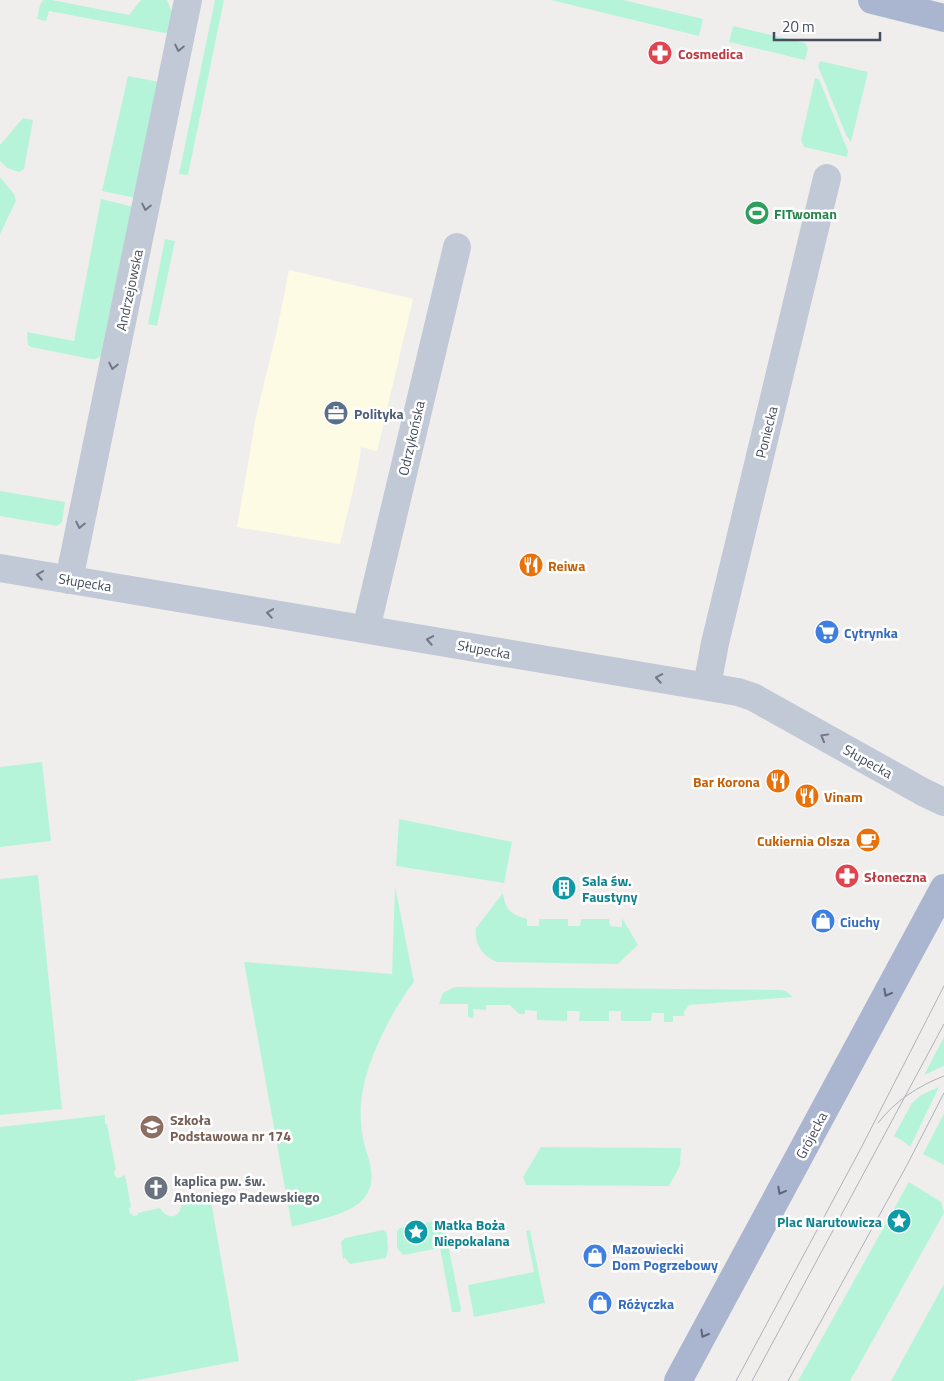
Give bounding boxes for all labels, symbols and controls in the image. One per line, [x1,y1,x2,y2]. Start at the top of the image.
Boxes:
scale bar [774,10,880,42]
text: 20 m [782,15,815,38]
pharmacy icon: Cosmedica [647,40,673,66]
one-way arrow [174,43,184,52]
place label: Cosmedica [678,43,743,64]
sports icon: FITwoman [744,200,770,226]
one-way arrow [141,202,152,211]
place label: FITwoman [774,203,837,224]
street label: Andrzejowska [110,247,148,333]
one-way arrow [108,362,119,371]
street label: Odrzykońska [392,398,430,478]
office icon: Polityka [323,400,349,426]
place label: Polityka [354,403,404,424]
street label: Poniecka [749,404,783,460]
one-way arrow [76,521,86,530]
restaurant icon: Reiwa [518,552,544,578]
place label: Reiwa [548,555,585,576]
street label: Słupecka [57,567,113,597]
one-way arrow [36,570,45,580]
one-way arrow [265,608,273,619]
supermarket icon: Cytrynka [814,619,840,645]
place label: Cytrynka [844,622,898,643]
street label: Słupecka [456,634,512,664]
one-way arrow [426,635,434,645]
one-way arrow [655,674,664,684]
one-way arrow [821,733,830,743]
street label: Słupecka [839,739,897,783]
restaurant icon: Bar Korona [765,768,791,794]
place label: Bar Korona [693,771,760,792]
restaurant icon: Vinam [794,783,820,809]
place label: Vinam [824,786,863,807]
cafe icon: Cukiernia Olsza [855,827,881,853]
place label: Cukiernia Olsza [757,830,850,851]
pharmacy icon: Słoneczna [834,863,860,889]
place label: Słoneczna [864,866,927,887]
place label: Sala św. Faustyny [582,870,637,907]
building icon: Sala św. Faustyny [551,875,577,901]
shop icon: Ciuchy [810,908,836,934]
place label: Ciuchy [840,911,880,932]
one-way arrow [884,987,894,996]
street label: Grójecka [790,1108,832,1162]
place label: Szkoła Podstawowa nr 174 [170,1109,291,1146]
school or university icon: Szkoła Podstawowa nr 174 [139,1114,165,1140]
place label: kaplica pw. św. Antoniego Padewskiego [174,1170,320,1207]
church icon: kaplica pw. św. Antoniego Padewskiego [143,1175,169,1201]
one-way arrow [777,1186,787,1195]
place icon: Plac Narutowicza [886,1208,912,1234]
place label: Plac Narutowicza [777,1211,882,1232]
place label: Matka Boża Niepokalana [434,1214,510,1251]
place icon: Matka Boża Niepokalana [403,1219,429,1245]
place label: Mazowiecki Dom Pogrzebowy [612,1238,718,1275]
shop icon: Mazowiecki Dom Pogrzebowy [582,1243,608,1269]
shop icon: Różyczka [587,1290,613,1316]
place label: Różyczka [618,1293,674,1314]
one-way arrow [700,1328,710,1337]

